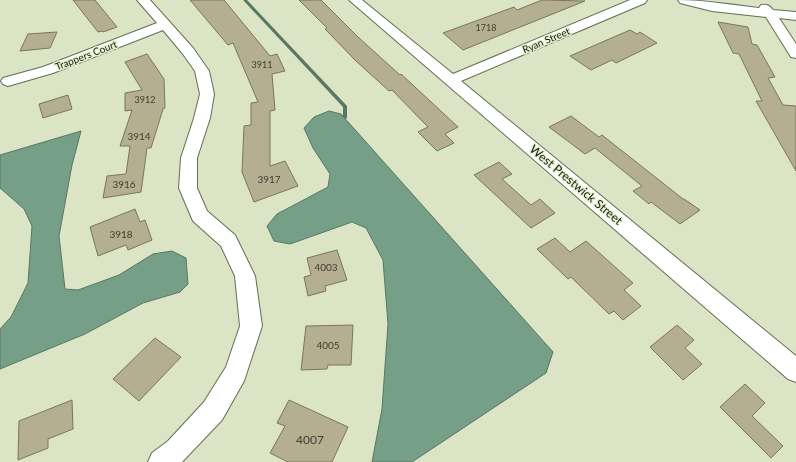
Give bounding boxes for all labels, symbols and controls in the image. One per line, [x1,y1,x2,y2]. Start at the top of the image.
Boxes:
house number: 1718 [476,22,496,33]
street label: Ryan Street [520,24,572,55]
street label: Trappers Court [53,38,119,72]
house number: 3911 [252,59,272,70]
house number: 3912 [135,94,155,105]
house number: 3914 [127,130,151,142]
street label: West Prestwick Street [527,141,626,228]
house number: 3917 [257,173,281,185]
house number: 3916 [112,178,136,190]
house number: 3918 [109,228,133,240]
house number: 4003 [314,261,338,273]
house number: 4005 [316,339,340,351]
house number: 4007 [296,432,324,447]

